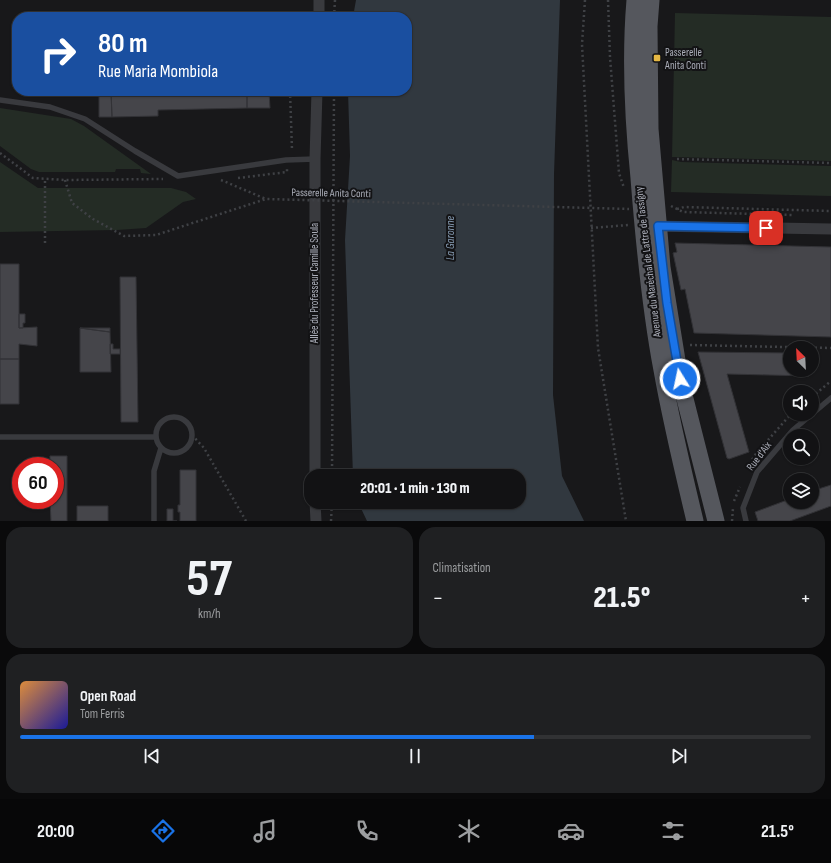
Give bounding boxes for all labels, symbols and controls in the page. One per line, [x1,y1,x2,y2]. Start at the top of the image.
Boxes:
text: 80 m [98,27,147,60]
icon: right [32,28,84,80]
place label: Passerelle Anita Conti [664,46,706,72]
marker: Passerelle Anita Conti [652,53,662,63]
text: Rue Maria Mombiola [98,61,218,82]
street label: Avenue du Maréchal de Lattre de Tassigny [632,185,664,339]
street label: Passerelle Anita Conti [291,186,371,200]
pin [749,211,783,245]
water label: La Garonne [443,215,458,260]
icon: arrive [755,217,777,239]
street label: Allée du Professeur Camille Soula [308,223,321,344]
north arrow [783,341,819,377]
map controls [783,341,819,509]
position arrow [659,358,701,400]
button: sound [783,385,819,421]
button: search [783,429,819,465]
street label: Rue d'Aix [744,439,774,473]
speed limit sign: 60 [12,457,64,509]
button: layers [783,473,819,509]
text: 20:01 · 1 min · 130 m [360,479,470,498]
text: 57 [187,548,232,611]
text: Climatisation [433,560,491,576]
text: 21.5° [593,580,650,616]
text: − [433,585,443,612]
text: + [800,585,811,612]
text: km/h [198,606,220,622]
text: Open Road [80,687,136,706]
text: Tom Ferris [80,706,125,722]
icon: previous [141,745,163,767]
icon: pause [404,745,426,767]
icon: next [668,745,690,767]
icon: directions [149,817,177,845]
icon: music [251,817,279,845]
icon: phone [353,817,381,845]
icon: climate [455,817,483,845]
icon: car [557,817,585,845]
icon: filters [659,817,687,845]
text: 20:00 [37,821,74,842]
text: 21.5° [761,821,794,842]

